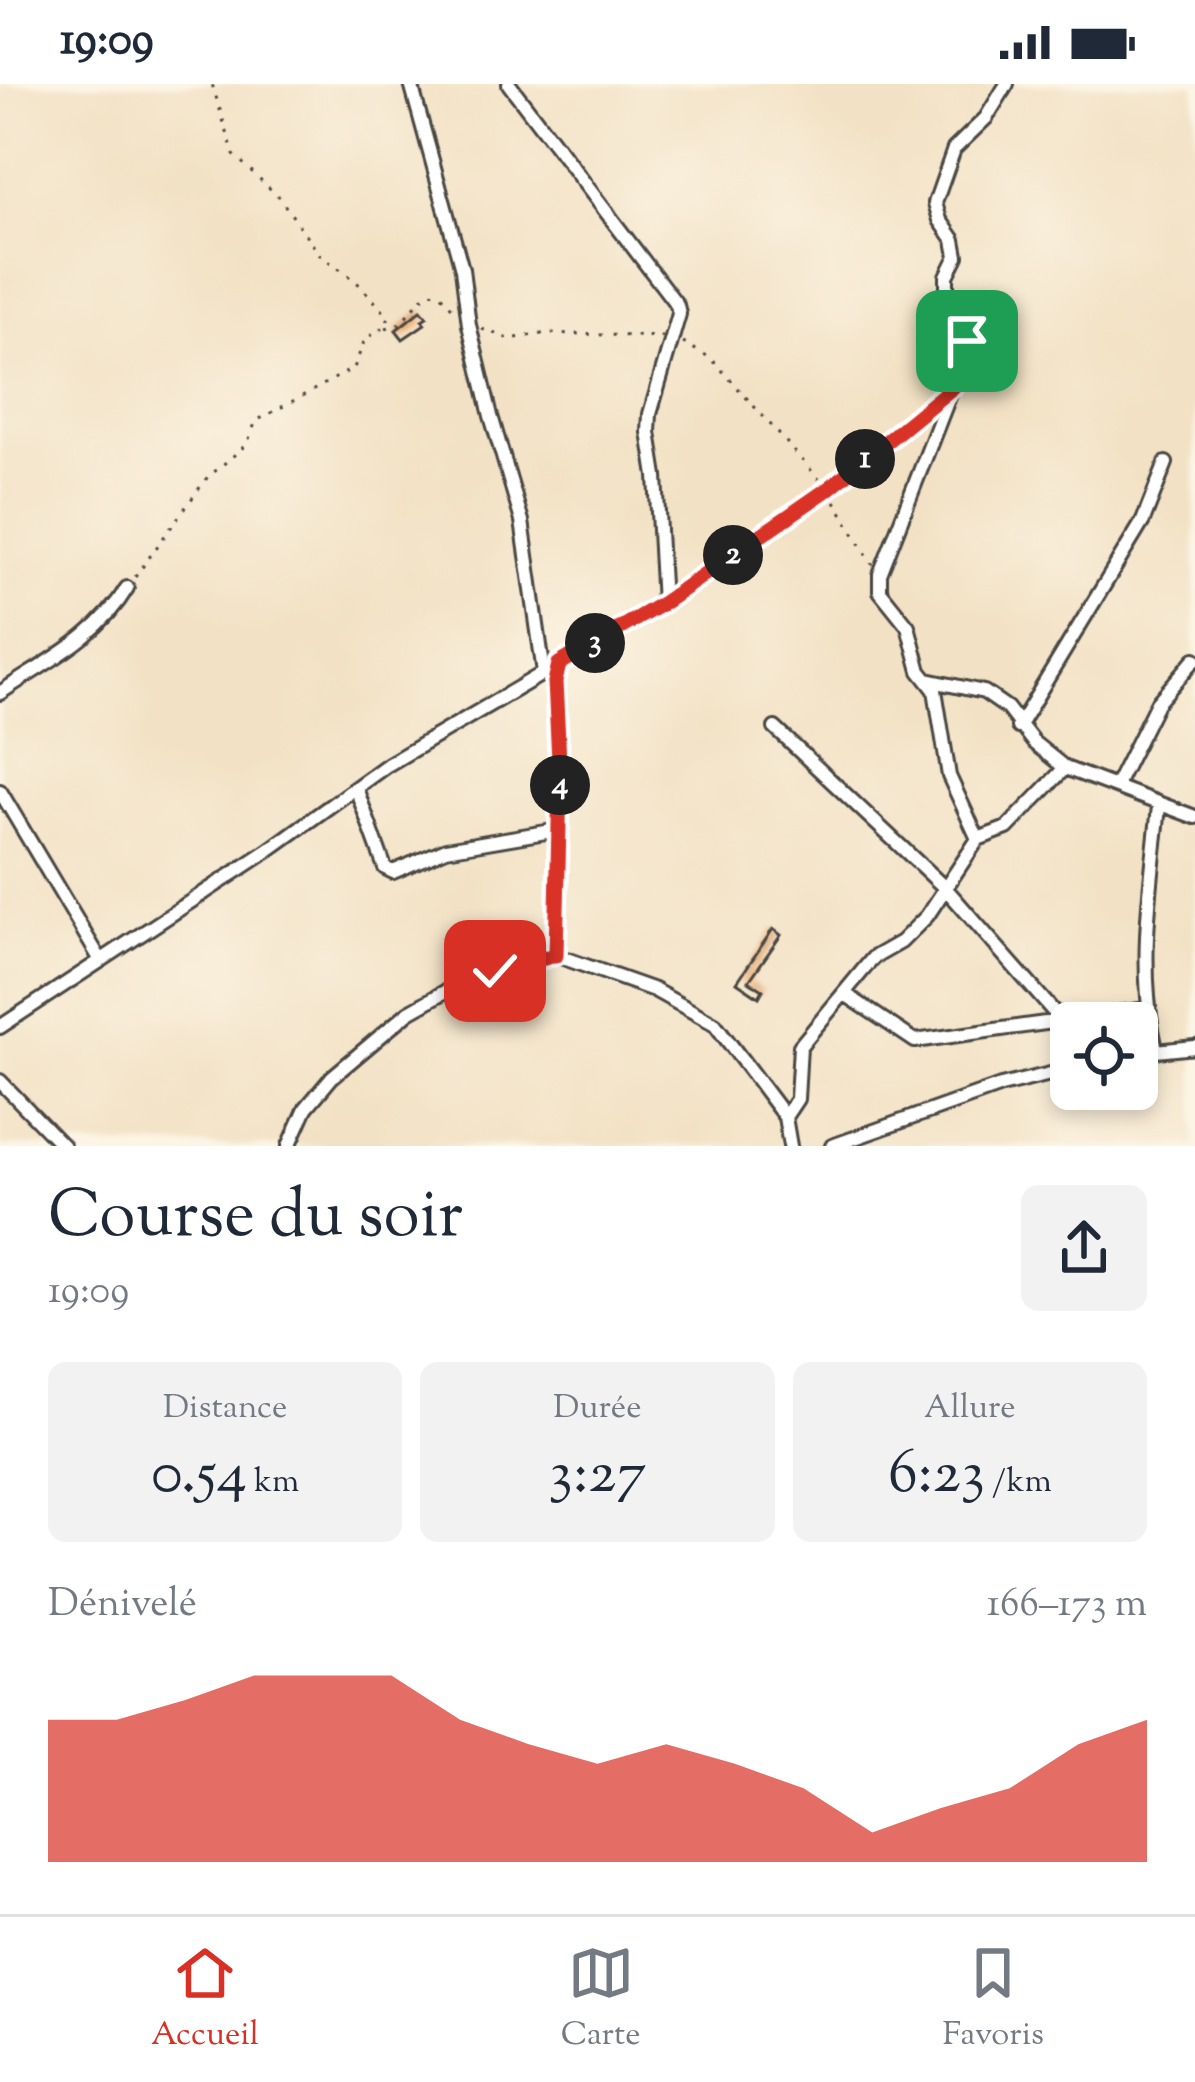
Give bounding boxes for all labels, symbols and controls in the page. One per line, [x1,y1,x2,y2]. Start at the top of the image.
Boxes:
text: 19:09 [60,10,154,75]
pin [916,290,1018,392]
icon: arrive [934,308,1000,374]
pin: 1 [835,429,895,489]
text: 1 [859,435,871,483]
pin: 2 [703,525,763,585]
text: 2 [725,531,741,579]
pin: 3 [565,613,625,673]
text: 3 [588,619,602,667]
pin: 4 [530,755,590,815]
text: 4 [552,761,568,809]
pin [444,920,546,1022]
icon: check [462,938,528,1004]
map controls [1050,1002,1158,1110]
button: locate [1050,1002,1158,1110]
text: Course du soir [48,1172,463,1267]
button: share [1021,1185,1147,1311]
text: 19:09 [48,1265,129,1321]
text: Distance [163,1385,287,1433]
text: Durée [553,1385,642,1433]
text: Allure [924,1385,1016,1433]
text: 0.54 [151,1433,247,1520]
text: 3:27 [549,1433,646,1520]
text: 6:23 [888,1433,985,1520]
text: km [247,1459,299,1507]
text: /km [985,1459,1052,1507]
text: Dénivelé [48,1578,197,1634]
text: 166–173 m [987,1578,1147,1634]
tab: Accueil [151,1940,259,2060]
tab: Carte [561,1940,641,2060]
tab: Favoris [942,1940,1044,2060]

